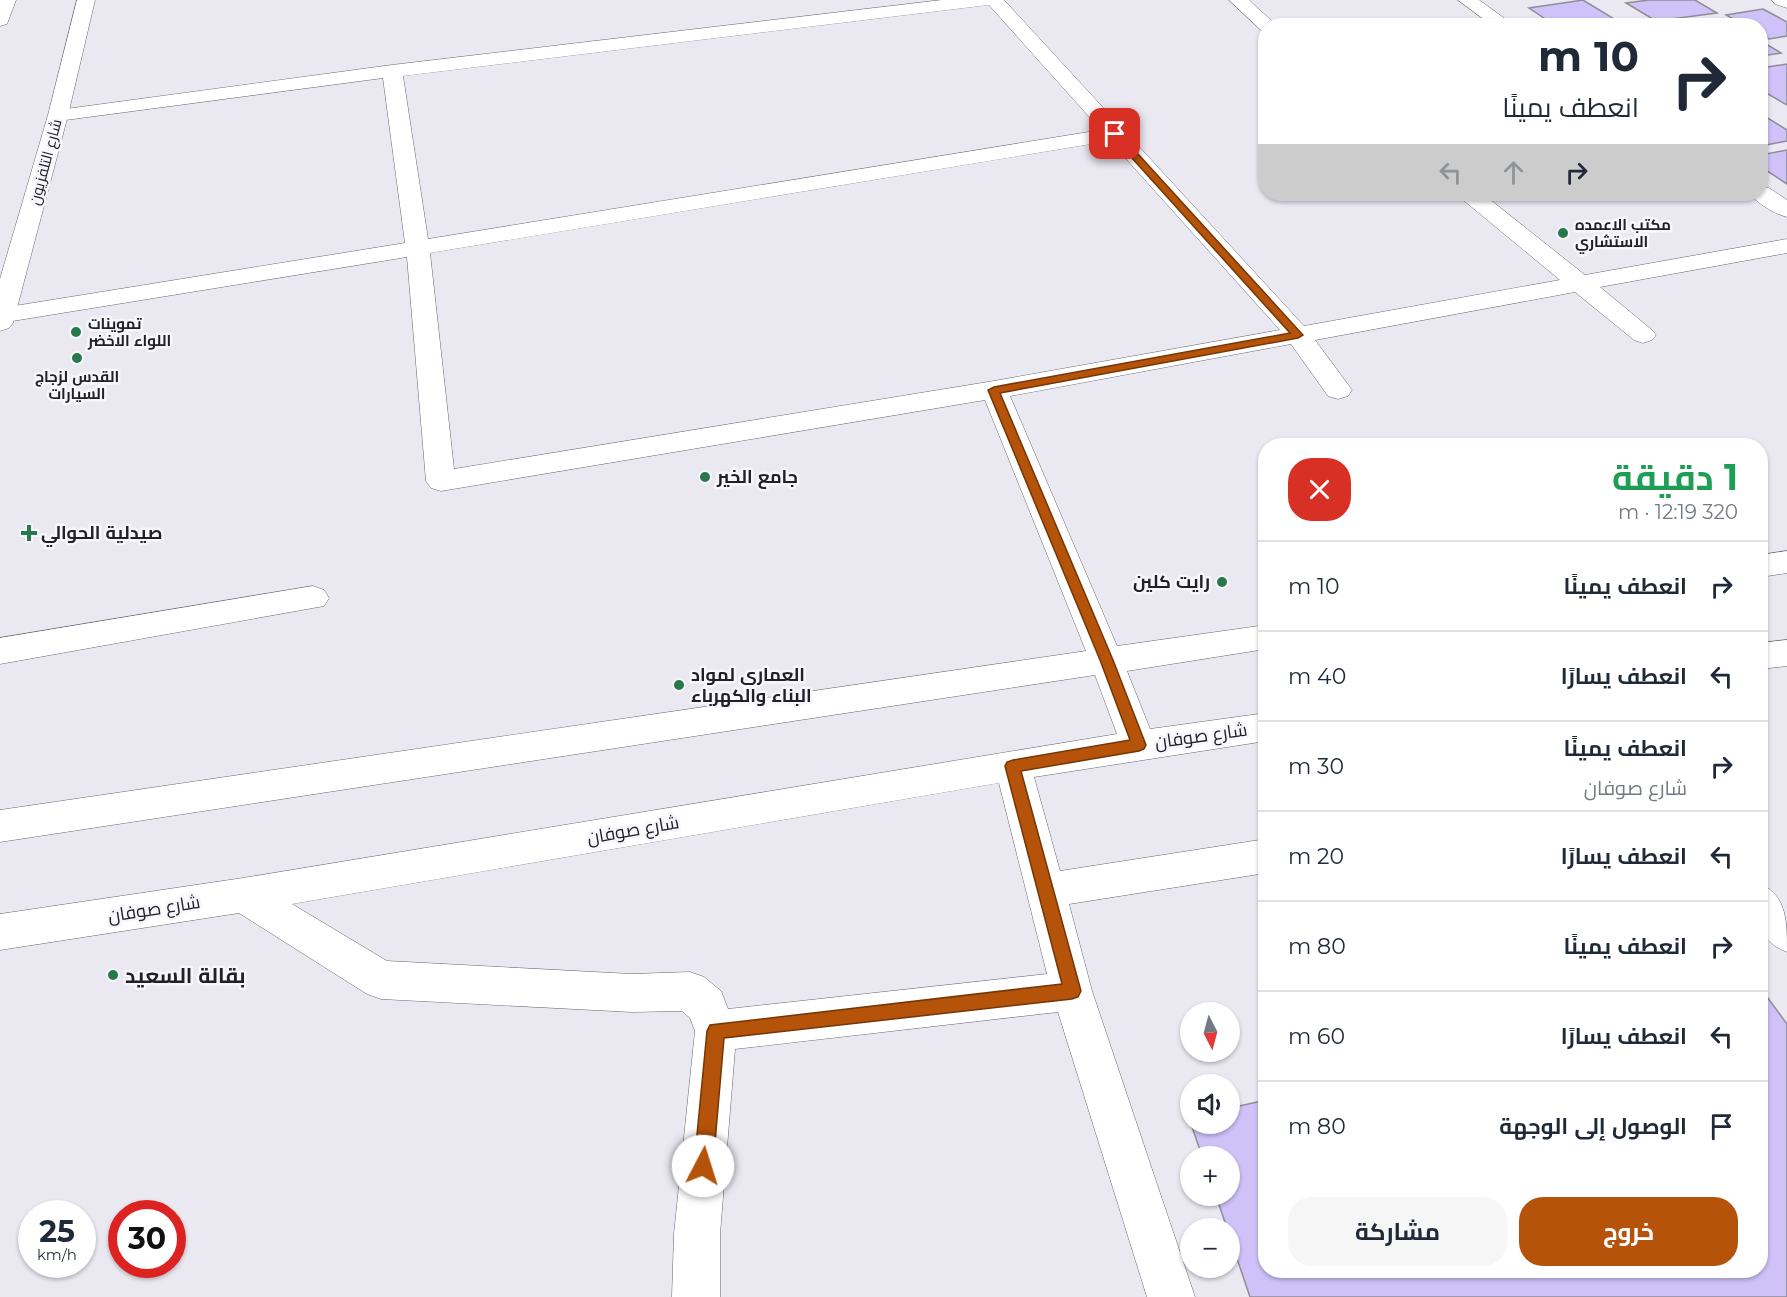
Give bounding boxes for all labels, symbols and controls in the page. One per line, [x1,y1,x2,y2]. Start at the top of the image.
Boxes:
text: 10 m [1538,30,1639,82]
icon: right [1660,42,1738,120]
text: انعطف يمينًا [1502,91,1639,124]
pin [1089,108,1140,159]
street label: شارع التلفزيون [24,117,68,208]
icon: arrive [1098,117,1131,150]
icon: left [1434,156,1467,189]
icon: ahead [1497,156,1530,189]
icon: right [1560,156,1593,189]
place label: مكتب الاعمده الاستشاري [1575,215,1671,254]
marker: مكتب الاعمده الاستشاري [1556,226,1570,240]
place label: تموينات اللواء الاخضر [87,314,171,350]
marker: تموينات اللواء الاخضر [69,325,83,339]
marker: القدس لزجاج السيارات [70,351,84,365]
place label: القدس لزجاج السيارات [35,367,119,403]
text: 1 دقيقة [1612,455,1738,499]
button: close [1288,458,1351,521]
place label: جامع الخير [716,466,798,489]
marker: جامع الخير [698,470,712,484]
text: 320 m · 12:19 [1618,500,1738,524]
place label: صيدلية الحوالي [41,522,162,548]
marker: صيدلية الحوالي [22,526,36,540]
icon: right [1705,570,1738,603]
place label: رايت كلين [1133,571,1210,593]
text: 10 m [1288,573,1340,600]
text: انعطف يمينًا [1563,573,1687,600]
marker: رايت كلين [1215,575,1229,589]
icon: left [1705,660,1738,693]
text: 40 m [1288,663,1346,690]
text: انعطف يسارًا [1561,663,1687,690]
place label: العماري لمواد البناء والكهرباء [691,664,812,707]
marker: العماري لمواد البناء والكهرباء [672,678,686,692]
street label: شارع صوفان [1153,719,1249,754]
text: انعطف يمينًا [1563,735,1687,762]
icon: right [1705,750,1738,783]
text: 30 m [1288,753,1344,780]
text: شارع صوفان [1584,776,1687,800]
street label: شارع صوفان [585,811,681,850]
icon: left [1705,840,1738,873]
text: 20 m [1288,843,1344,870]
text: انعطف يسارًا [1561,843,1687,870]
street label: شارع صوفان [106,891,202,928]
icon: right [1705,930,1738,963]
text: 80 m [1288,933,1346,960]
text: انعطف يمينًا [1563,933,1687,960]
place label: بقالة السعيد [125,963,246,988]
marker: بقالة السعيد [106,968,120,982]
north arrow [1180,1002,1240,1062]
map controls [1180,1002,1240,1278]
icon: left [1705,1020,1738,1053]
text: 60 m [1288,1023,1345,1050]
text: انعطف يسارًا [1561,1023,1687,1050]
button: sound [1180,1074,1240,1134]
icon: arrive [1705,1110,1738,1143]
text: 80 m [1288,1113,1346,1140]
text: الوصول إلى الوجهة [1499,1113,1687,1140]
position arrow [671,1134,735,1198]
button: + [1180,1146,1240,1206]
button: مشاركة [1288,1197,1507,1266]
button: خروج [1519,1197,1738,1266]
speed limit sign: 30 [108,1200,186,1278]
text: 25 [39,1213,75,1250]
button: − [1180,1218,1240,1278]
text: km/h [37,1245,77,1264]

